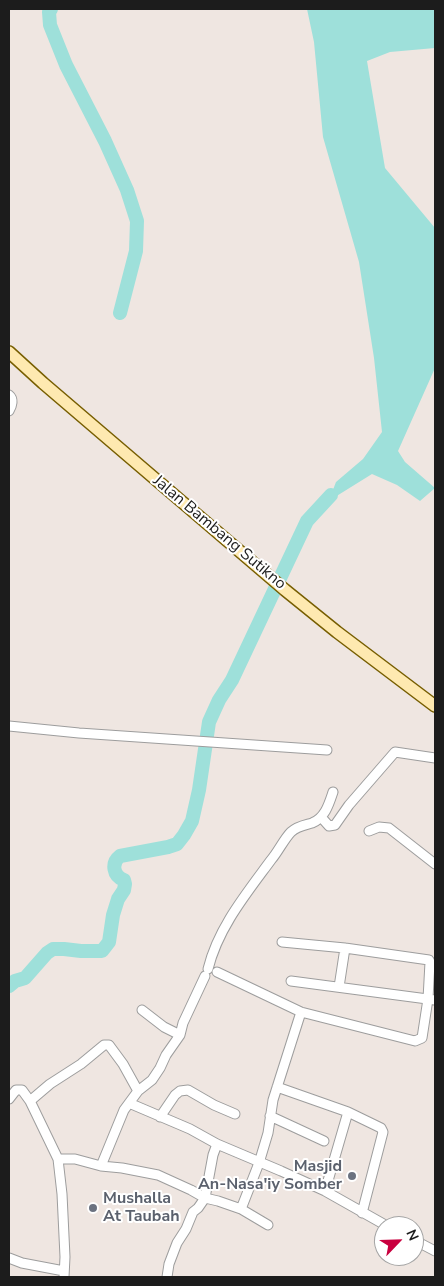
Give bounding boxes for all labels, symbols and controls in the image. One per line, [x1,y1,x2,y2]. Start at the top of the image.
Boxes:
street label: Jalan Bambang Sutikno [149,472,289,594]
place label: Masjid An-Nasa'iy Somber [198,1157,342,1195]
marker: Masjid An-Nasa'iy Somber [346,1170,358,1182]
place label: Mushalla At Taubah [103,1189,180,1227]
marker: Mushalla At Taubah [87,1202,99,1214]
north arrow [374,1216,424,1266]
text: N [401,1226,423,1244]

